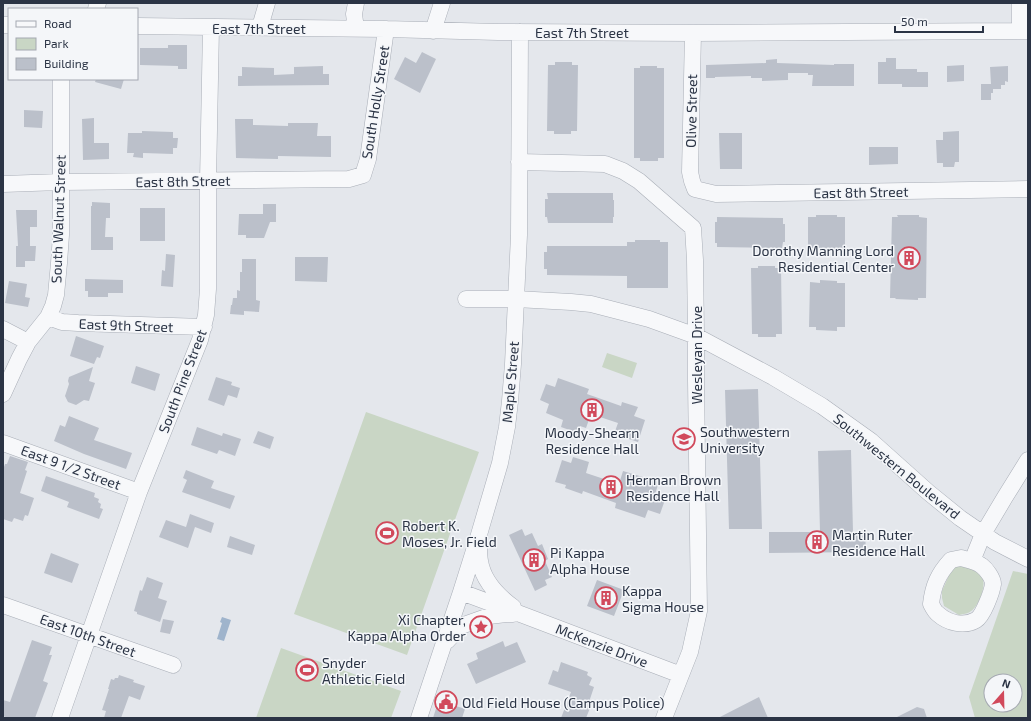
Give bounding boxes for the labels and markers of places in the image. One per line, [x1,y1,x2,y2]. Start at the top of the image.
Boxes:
place label: Dorothy Manning Lord Residential Center [752,242,894,275]
building icon: Dorothy Manning Lord Residential Center [896,245,922,271]
building icon: Moody-Shearn Residence Hall [579,397,605,423]
place label: Southwestern University [700,423,790,456]
place label: Moody-Shearn Residence Hall [545,424,639,457]
school or university icon: Southwestern University [671,426,697,452]
place label: Herman Brown Residence Hall [626,471,721,504]
building icon: Herman Brown Residence Hall [598,474,624,500]
place label: Robert K. Moses, Jr. Field [402,517,497,550]
sports icon: Robert K. Moses, Jr. Field [374,520,400,546]
place label: Martin Ruter Residence Hall [832,526,926,559]
building icon: Martin Ruter Residence Hall [804,529,830,555]
place label: Pi Kappa Alpha House [550,544,630,577]
building icon: Pi Kappa Alpha House [521,547,547,573]
place label: Kappa Sigma House [622,582,704,615]
building icon: Kappa Sigma House [593,585,619,611]
place label: Xi Chapter, Kappa Alpha Order [347,611,466,644]
place icon: Xi Chapter, Kappa Alpha Order [468,614,494,640]
place label: Snyder Athletic Field [322,654,405,687]
sports icon: Snyder Athletic Field [294,657,320,683]
public building icon: Old Field House (Campus Police) [433,689,459,715]
place label: Old Field House (Campus Police) [462,694,665,711]

